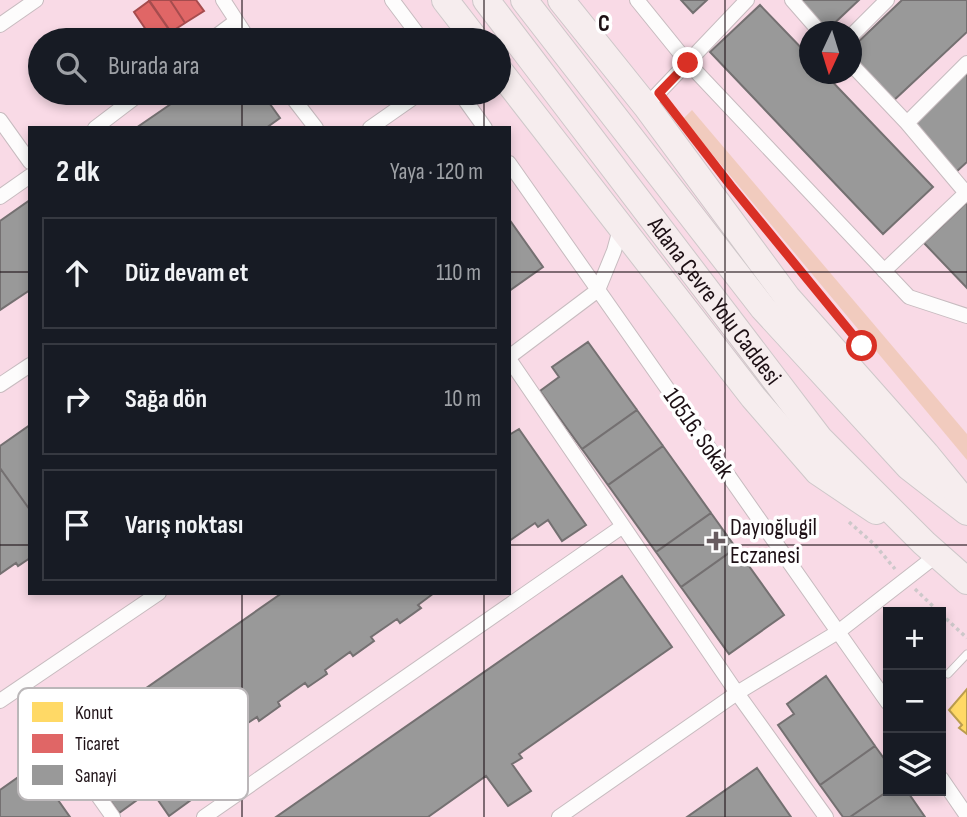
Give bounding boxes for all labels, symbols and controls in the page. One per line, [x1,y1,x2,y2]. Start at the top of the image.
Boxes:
text: C [598,10,610,38]
north arrow [799,21,862,84]
search box [28,28,511,105]
route end [672,47,703,78]
icon: search [52,48,90,86]
text: Burada ara [108,51,200,82]
text: 2 dk [56,154,100,190]
text: Yaya · 120 m [390,158,483,186]
street label: Adana Çevre Yolu Caddesi [641,211,788,391]
icon: ahead [58,254,96,292]
text: Düz devam et [125,258,248,289]
text: 110 m [436,259,481,287]
route start [846,330,877,361]
icon: right [58,380,96,418]
street label: 10516. Sokak [657,383,740,484]
text: Sağa dön [125,384,207,415]
text: 10 m [444,385,481,413]
icon: arrive [58,506,96,544]
text: Varış noktası [125,510,243,541]
place label: Dayıoğlugil Eczanesi [730,513,817,570]
marker: Dayıoğlugil Eczanesi [708,533,724,549]
map controls [883,607,946,796]
button: + [883,607,946,670]
button: − [883,670,946,733]
legend [18,688,248,800]
text: Konut [75,702,113,725]
text: Ticaret [75,733,120,756]
button: layers [883,733,946,796]
text: Sanayi [75,765,117,788]

